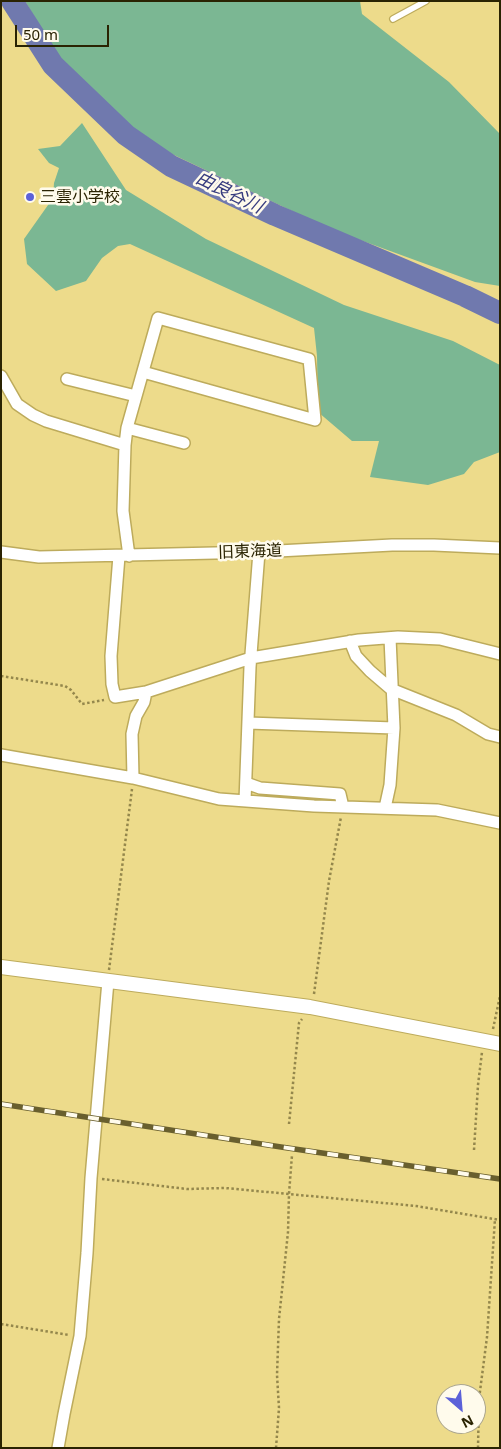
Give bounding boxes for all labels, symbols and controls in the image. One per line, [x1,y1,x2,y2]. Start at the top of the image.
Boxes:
scale bar [18,15,111,47]
text: 50 m [23,24,58,44]
water label: 由良谷川 [192,168,266,218]
place label: 三雲小学校 [40,187,120,207]
marker: 三雲小学校 [24,191,36,203]
street label: 旧東海道 [218,541,282,563]
north arrow [436,1384,486,1434]
text: N [458,1411,477,1433]

